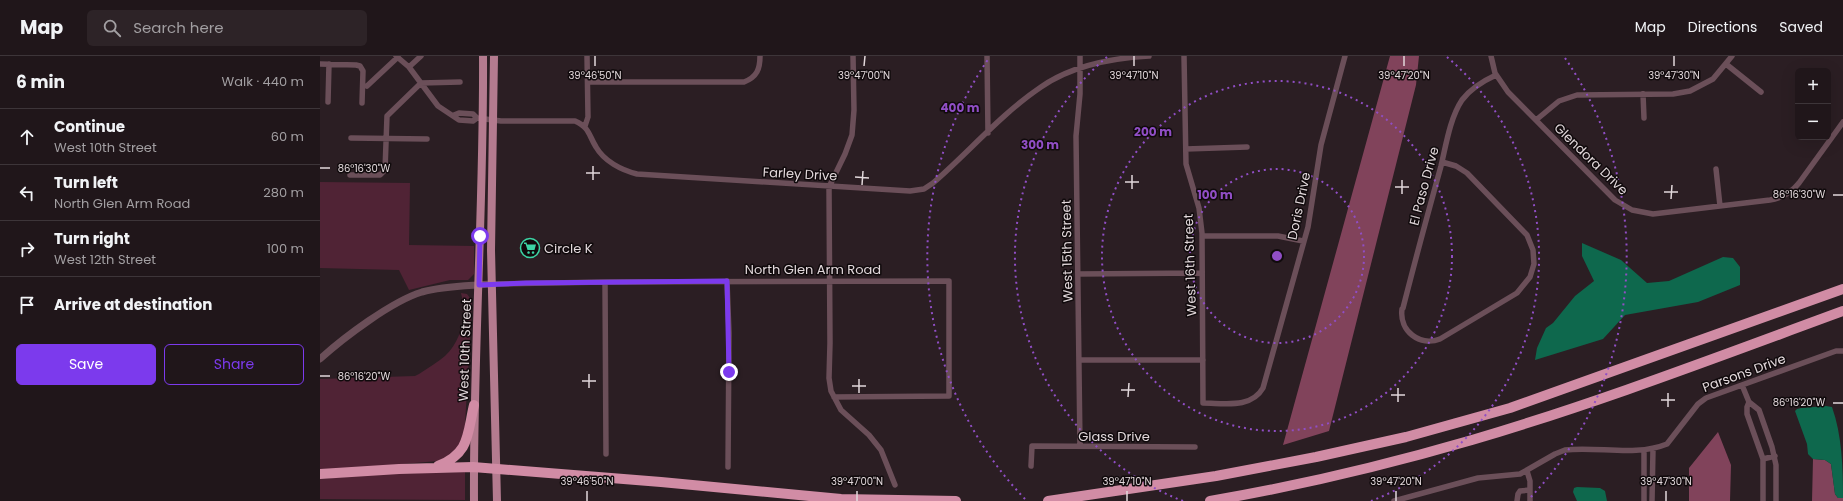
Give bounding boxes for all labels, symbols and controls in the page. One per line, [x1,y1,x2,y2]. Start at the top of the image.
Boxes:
search box [87,10,367,46]
text: Map [20,14,63,41]
icon: search [101,17,123,39]
text: Search here [133,17,224,38]
text: Map [1635,17,1666,37]
text: Directions [1688,17,1757,37]
text: Saved [1779,17,1823,37]
text: 39°46'50"N [568,68,622,83]
text: 39°47'00"N [838,68,890,83]
text: 39°47'10"N [1109,68,1159,83]
text: 39°47'20"N [1378,68,1430,83]
text: 39°47'30"N [1648,68,1700,83]
map controls [1795,68,1831,140]
button: + [1795,68,1831,104]
text: 6 min [16,70,65,94]
text: Walk · 440 m [222,72,304,91]
text: 400 m [940,99,980,116]
button: − [1795,104,1831,140]
text: Continue [54,116,125,137]
street label: Glendora Drive [1550,119,1632,199]
text: 200 m [1134,123,1172,140]
icon: ahead [16,126,38,148]
text: 60 m [271,127,304,146]
text: 300 m [1021,136,1059,153]
text: West 10th Street [54,138,157,157]
street label: El Paso Drive [1404,145,1444,227]
text: 86°16'30"W [338,161,391,176]
street label: Farley Drive [762,163,838,185]
street label: Doris Drive [1283,171,1315,241]
text: Turn left [54,172,118,193]
icon: left [16,182,38,204]
text: 280 m [263,183,304,202]
text: 100 m [1197,186,1233,203]
text: 86°16'30"W [1773,187,1826,202]
text: North Glen Arm Road [54,194,190,213]
street label: West 15th Street [1057,199,1077,302]
street label: West 16th Street [1179,213,1201,317]
route start [471,227,489,245]
text: Turn right [54,228,130,249]
supermarket icon: Circle K [519,237,541,259]
icon: right [16,238,38,260]
text: 100 m [267,239,304,258]
place label: Circle K [544,239,593,258]
centre of rings [1270,249,1284,263]
text: West 12th Street [54,250,156,269]
street label: North Glen Arm Road [745,260,881,279]
icon: arrive [16,294,38,316]
text: Arrive at destination [54,294,212,315]
street label: West 10th Street [454,298,476,402]
button: Save [16,344,156,385]
button: Share [164,344,304,385]
street label: Parsons Drive [1700,349,1788,397]
route end [720,363,738,381]
text: 86°16'20"W [338,369,391,384]
text: 86°16'20"W [1773,395,1826,410]
street label: Glass Drive [1078,427,1150,446]
text: 39°46'50"N [560,474,614,489]
text: 39°47'00"N [831,474,883,489]
text: 39°47'10"N [1102,474,1152,489]
text: 39°47'20"N [1370,474,1422,489]
text: 39°47'30"N [1640,474,1692,489]

